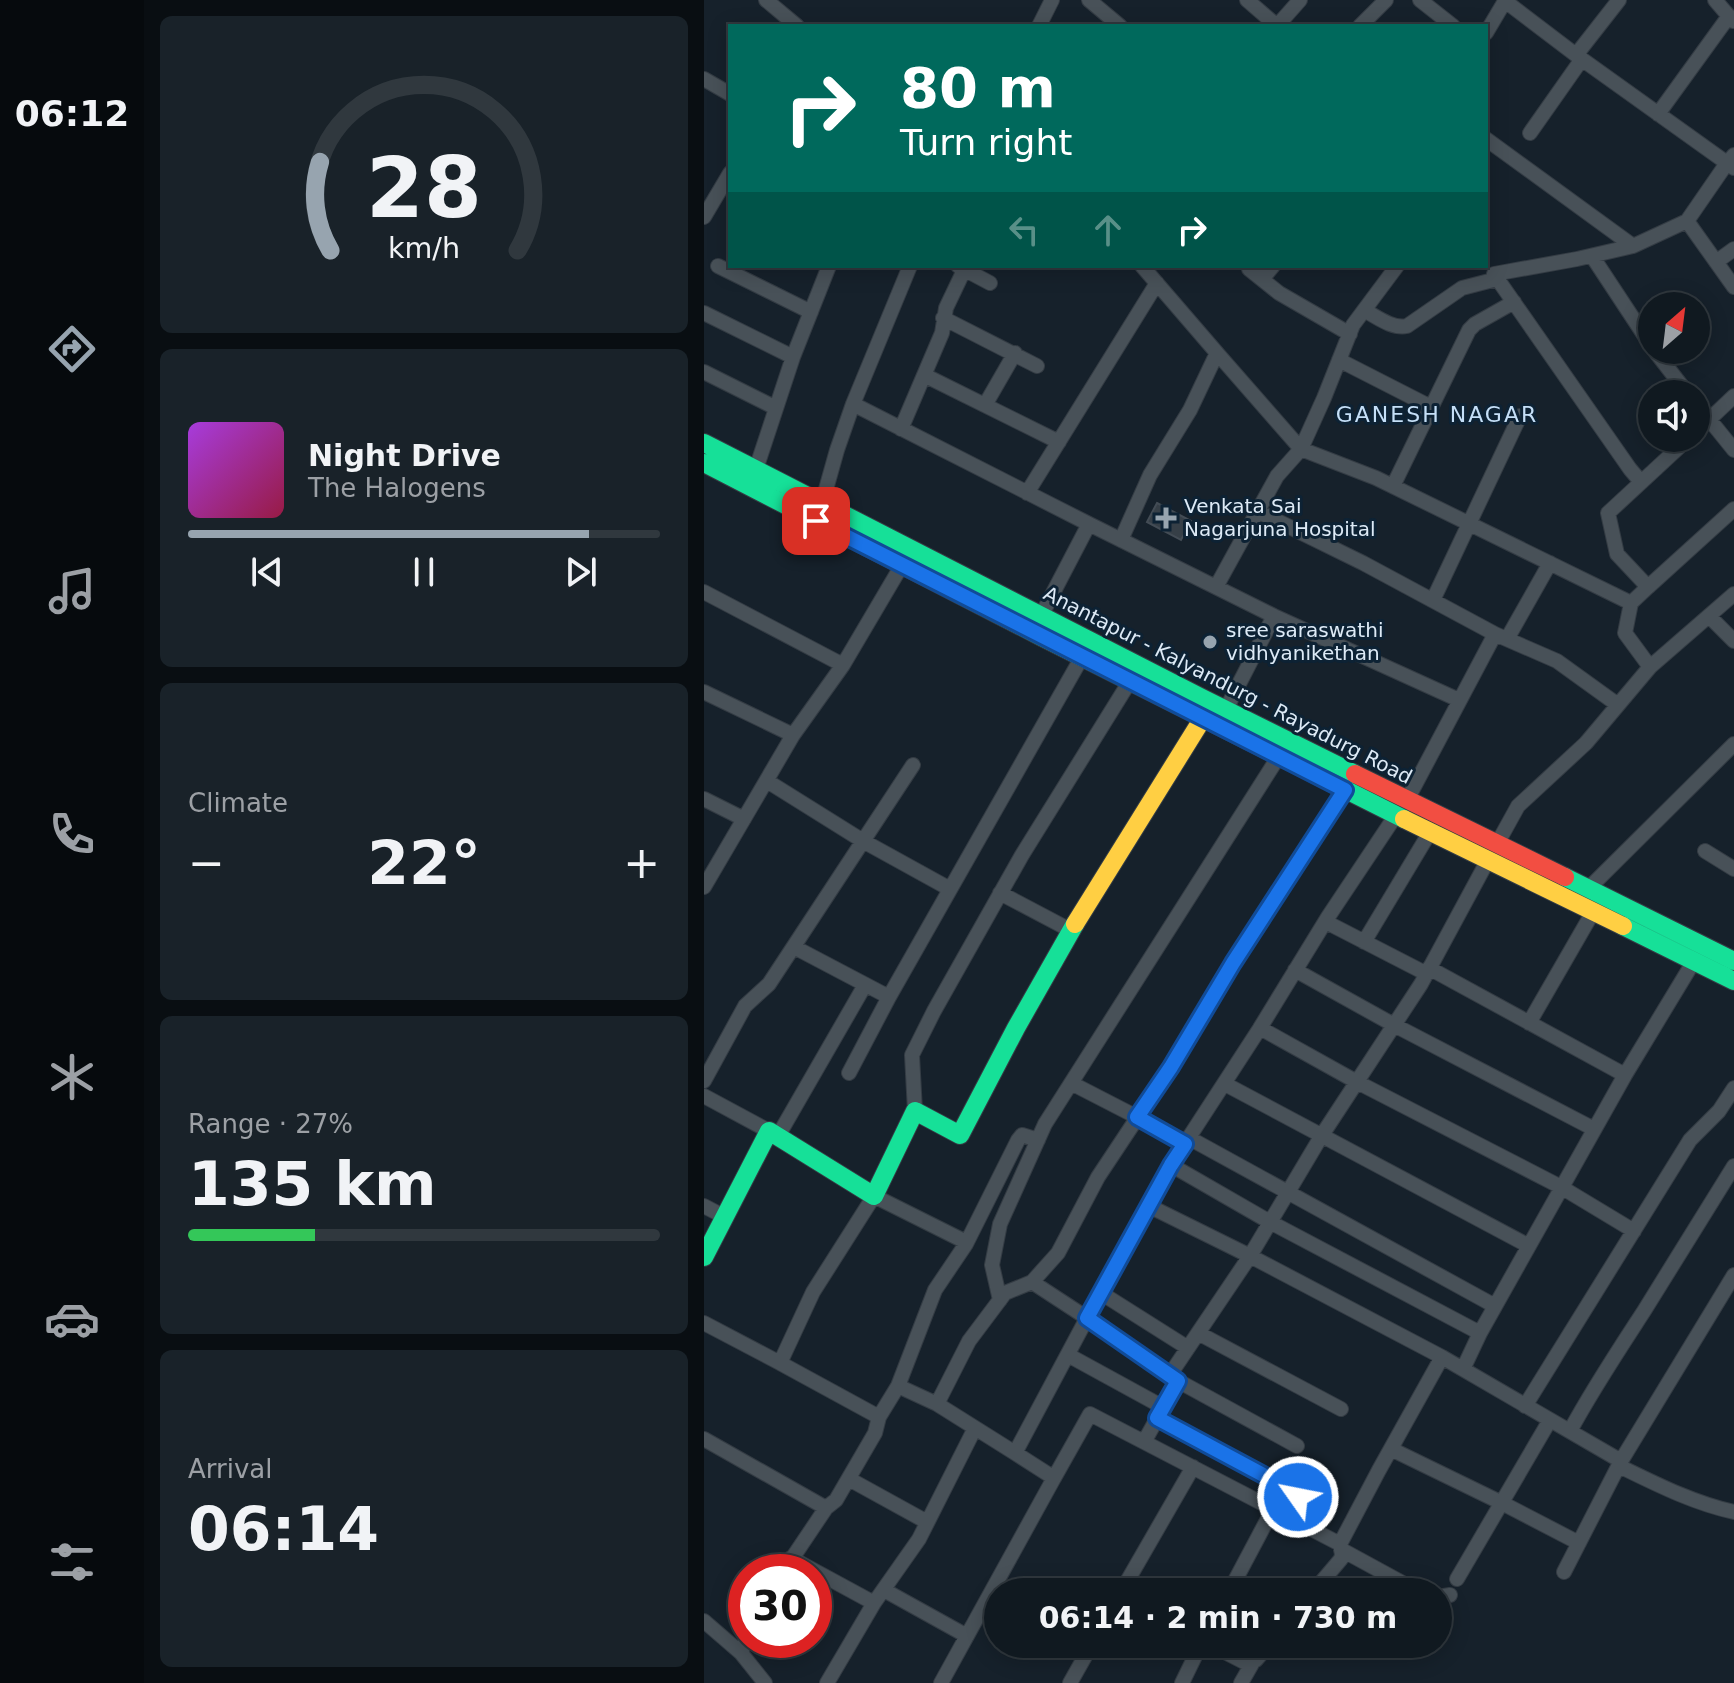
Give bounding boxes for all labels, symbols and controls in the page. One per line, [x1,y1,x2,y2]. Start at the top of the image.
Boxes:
text: 80 m [900,55,1056,120]
icon: right [768,56,872,160]
text: 06:12 [15,93,129,134]
text: Turn right [900,122,1072,163]
text: 28 [366,139,482,236]
icon: left [1002,208,1046,252]
icon: ahead [1086,208,1130,252]
icon: right [1170,208,1214,252]
text: km/h [388,231,460,265]
north arrow [1638,292,1710,364]
map controls [1638,292,1710,452]
icon: directions [44,321,100,377]
button: sound [1638,380,1710,452]
district label: GANESH NAGAR [1336,402,1538,427]
text: Night Drive [308,438,501,473]
text: The Halogens [308,473,486,503]
pin [782,487,850,555]
place label: Venkata Sai Nagarjuna Hospital [1184,494,1376,541]
icon: arrive [794,499,838,543]
marker: Venkata Sai Nagarjuna Hospital [1155,507,1177,529]
icon: previous [245,550,289,594]
icon: pause [402,550,446,594]
icon: next [559,550,603,594]
icon: music [44,563,100,619]
street label: Anantapur - Kalyandurg - Rayadurg Road [1040,581,1416,789]
place label: sree saraswathi vidhyanikethan [1226,618,1383,665]
marker: sree saraswathi vidhyanikethan [1201,633,1219,651]
text: Climate [188,788,288,818]
icon: phone [44,806,100,862]
text: 22° [367,828,481,898]
text: − [188,837,225,888]
text: + [623,837,660,888]
icon: climate [44,1049,100,1105]
text: Range · 27% [188,1109,353,1139]
text: 135 km [188,1149,437,1219]
icon: car [44,1291,100,1347]
text: Arrival [188,1454,272,1484]
position arrow [1256,1455,1340,1539]
text: 06:14 [188,1494,379,1564]
icon: filters [44,1534,100,1590]
speed limit sign: 30 [728,1554,832,1658]
text: 06:14 · 2 min · 730 m [1039,1600,1397,1635]

